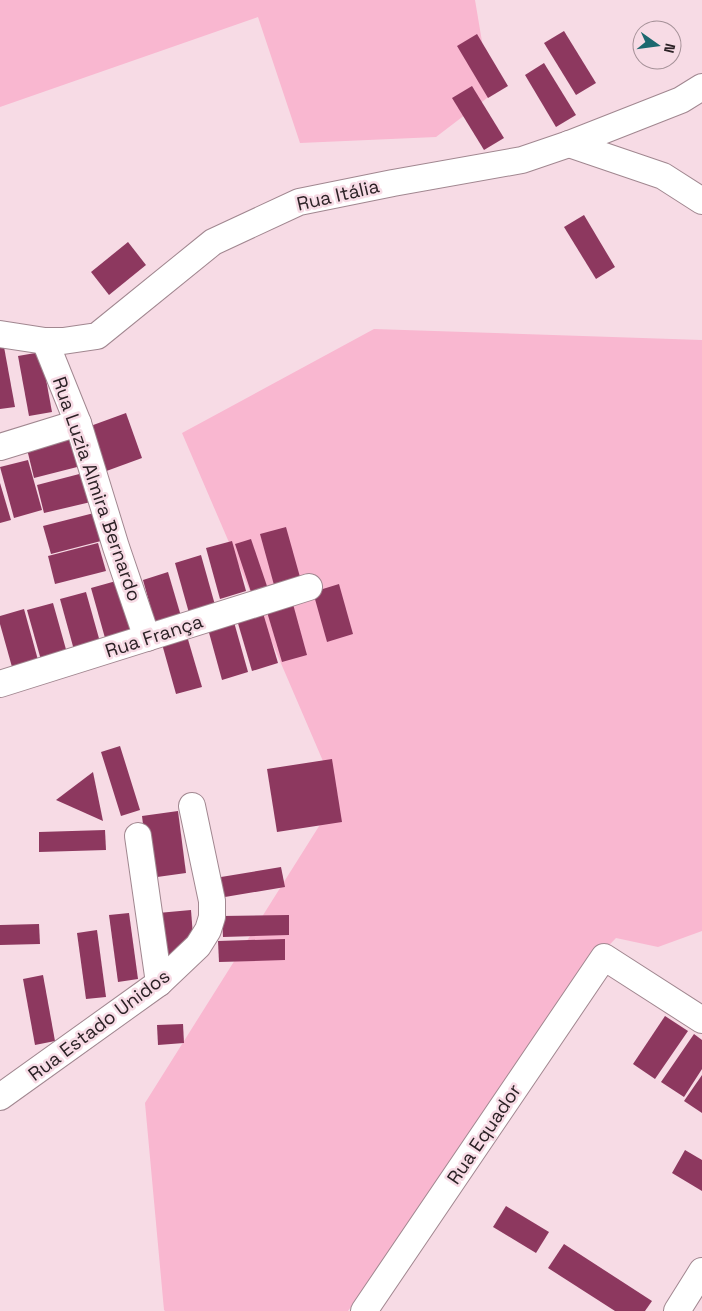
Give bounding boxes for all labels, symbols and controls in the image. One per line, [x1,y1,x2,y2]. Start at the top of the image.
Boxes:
north arrow [632,20,682,70]
text: N [660,41,679,55]
street label: Rua Itália [294,173,382,217]
street label: Rua Luzia Almira Bernardo [47,373,147,605]
street label: Rua França [102,608,206,664]
street label: Rua Estado Unidos [23,964,175,1086]
street label: Rua Equador [441,1079,527,1189]

